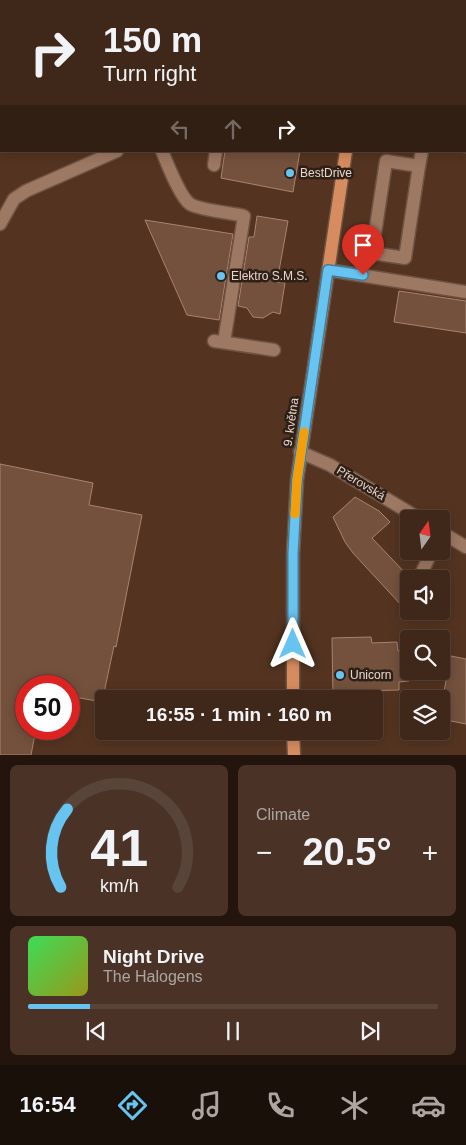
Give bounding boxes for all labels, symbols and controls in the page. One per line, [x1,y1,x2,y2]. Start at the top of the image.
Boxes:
icon: right [20,20,85,85]
text: 150 m [103,20,202,59]
text: Turn right [103,61,196,86]
icon: left [166,115,194,143]
icon: ahead [219,115,247,143]
icon: right [272,115,300,143]
place label: BestDrive [300,166,352,180]
marker: BestDrive [284,167,296,179]
pin [342,224,384,275]
icon: arrive [349,231,377,259]
place label: Elektro S.M.S. [231,269,308,283]
marker: Elektro S.M.S. [215,270,227,282]
street label: 9. května [281,397,301,447]
street label: Přerovská [334,463,388,503]
north arrow [400,510,450,560]
map controls [400,510,450,740]
button: sound [400,570,450,620]
position arrow [266,617,318,669]
button: search [400,630,450,680]
place label: Unicorn [350,668,391,682]
marker: Unicorn [334,669,346,681]
speed limit sign: 50 [15,675,80,740]
button: layers [400,690,450,740]
text: 16:55 · 1 min · 160 m [146,704,332,725]
text: Climate [256,806,310,823]
text: 41 [90,819,148,877]
text: 20.5° [302,831,392,873]
text: − [256,837,272,868]
text: + [422,837,438,868]
text: km/h [100,876,138,896]
text: Night Drive [103,946,204,967]
text: The Halogens [103,968,203,985]
icon: previous [82,1017,110,1045]
icon: pause [219,1017,247,1045]
icon: next [356,1017,384,1045]
icon: directions [115,1088,150,1123]
icon: music [189,1088,224,1123]
icon: phone [263,1088,298,1123]
icon: climate [337,1088,372,1123]
icon: car [411,1088,446,1123]
text: 16:54 [20,1092,76,1117]

